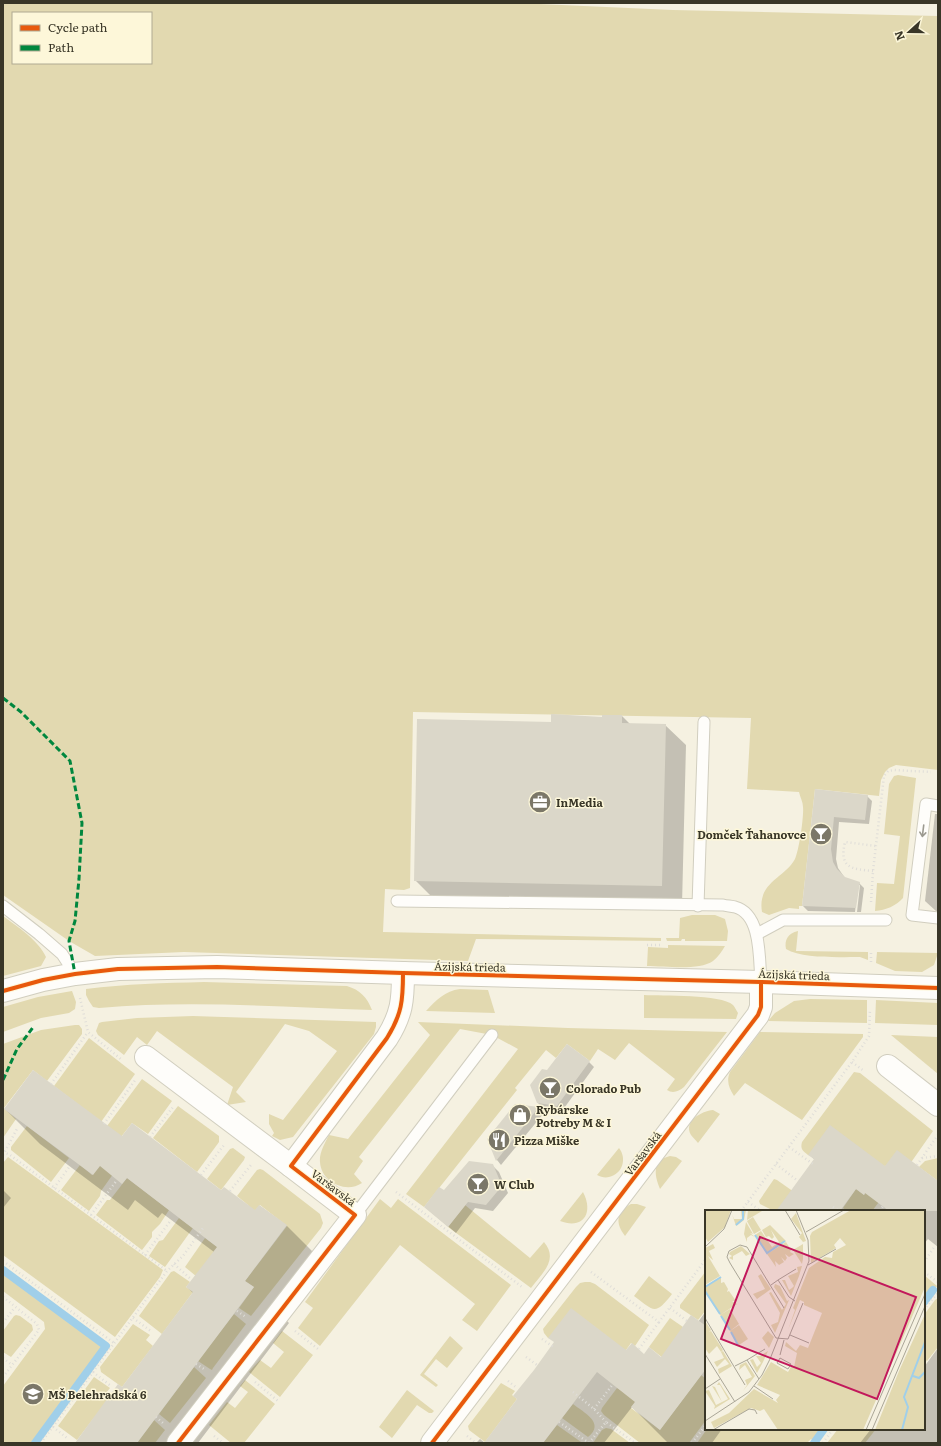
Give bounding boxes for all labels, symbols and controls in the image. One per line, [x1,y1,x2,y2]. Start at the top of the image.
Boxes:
legend [12,12,152,64]
north arrow [889,12,929,52]
text: Cycle path [48,18,108,36]
text: N [890,29,908,43]
text: Path [48,38,74,56]
office icon: InMedia [527,789,553,815]
place label: InMedia [556,794,603,810]
bar icon: Domček Ťahanovce [808,821,834,847]
one-way arrow [919,824,927,837]
place label: Domček Ťahanovce [697,826,806,842]
street label: Ázijská trieda [434,957,506,975]
street label: Ázijská trieda [758,965,830,983]
bar icon: Colorado Pub [537,1075,563,1101]
place label: Colorado Pub [566,1080,641,1096]
place label: Rybárske Potreby M & I [536,1101,612,1130]
shop icon: Rybárske Potreby M & I [507,1102,533,1128]
restaurant icon: Pizza Miške [486,1127,512,1153]
street label: Varšavská [620,1127,664,1179]
place label: Pizza Miške [514,1132,579,1148]
street label: Varšavská [308,1165,360,1209]
bar icon: W Club [465,1171,491,1197]
place label: W Club [494,1176,534,1192]
inset map [705,1210,925,1430]
school or university icon: MŠ Belehradská 6 [20,1381,46,1407]
place label: MŠ Belehradská 6 [48,1386,147,1402]

